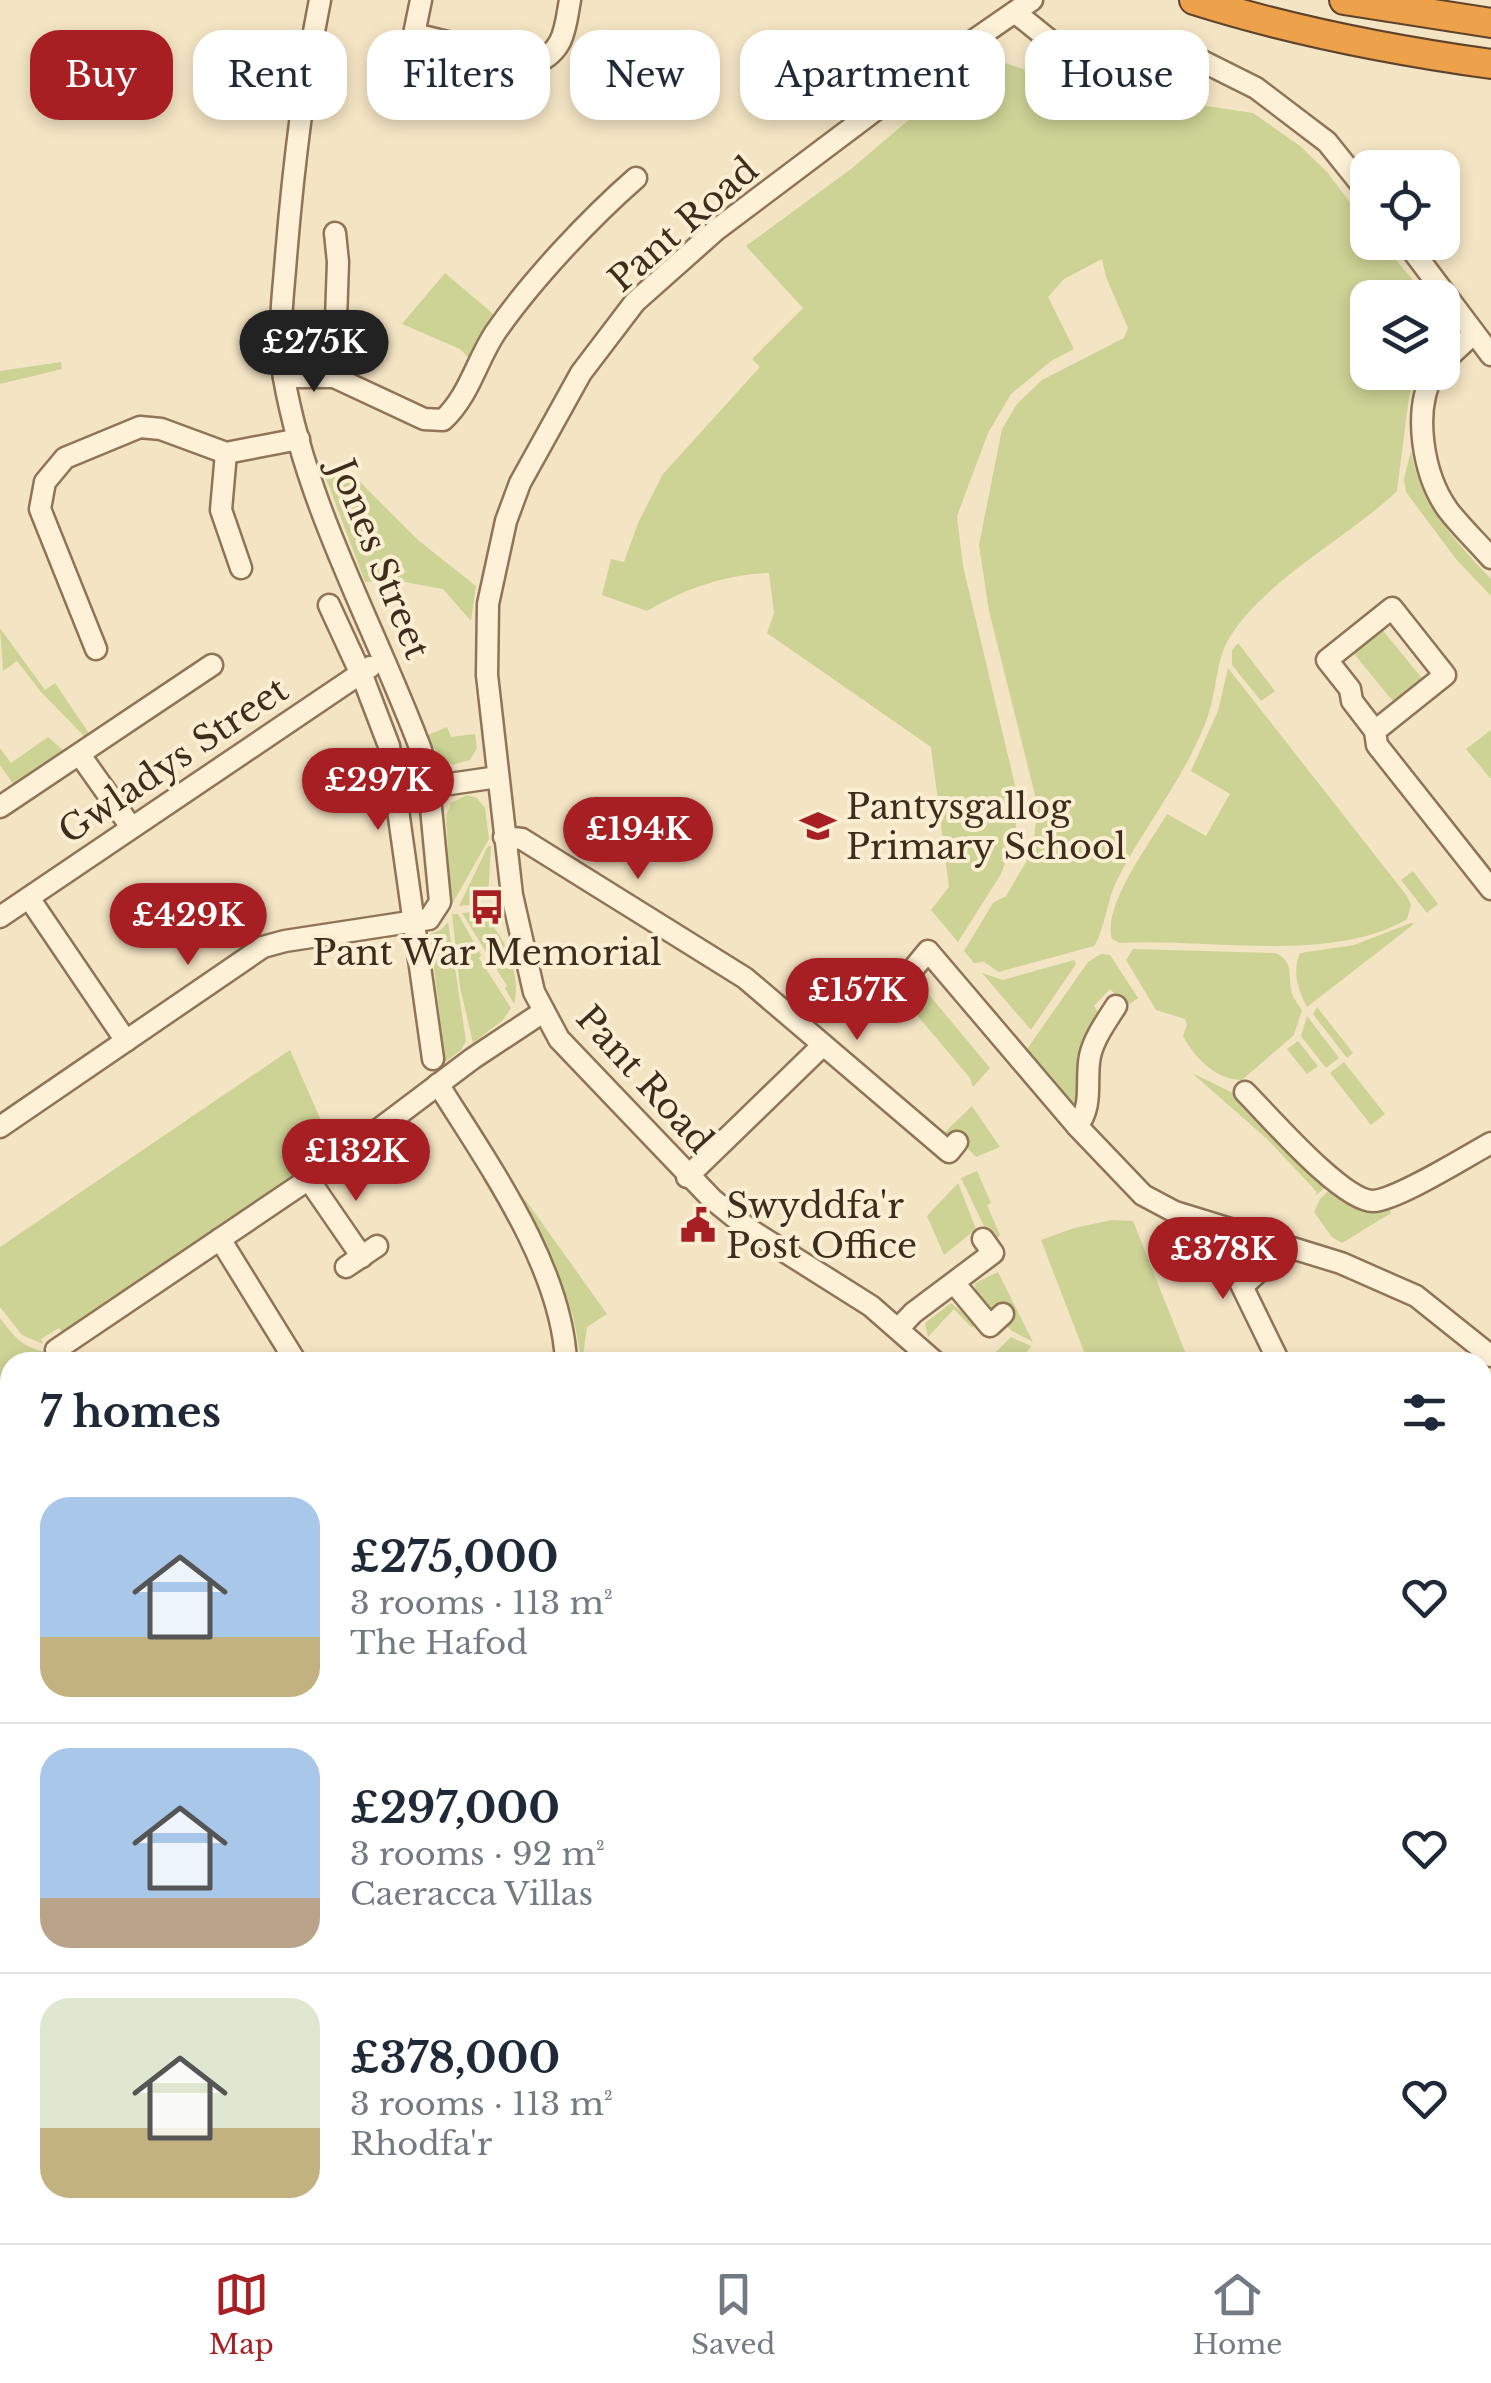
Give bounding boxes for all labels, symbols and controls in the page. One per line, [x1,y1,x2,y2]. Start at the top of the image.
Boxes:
chip: Buy [30,30,173,120]
chip: Rent [193,30,347,120]
chip: Filters [367,30,550,120]
chip: New [570,30,720,120]
chip: Apartment [740,30,1005,120]
chip: House [1025,30,1209,120]
street label: Pant Road [600,148,766,300]
map controls [1350,150,1460,390]
button: locate [1350,150,1460,260]
button: layers [1350,280,1460,390]
pin: £275K [244,310,384,395]
text: £275K [262,322,366,362]
street label: Jones Street [319,449,439,665]
street label: Gwladys Street [50,668,296,852]
pin: £297K [308,748,448,833]
text: £297K [324,760,432,800]
place label: Pantysgallog Primary School [846,785,1126,868]
pin: £194K [568,797,708,882]
school or university icon: Pantysgallog Primary School [799,807,837,845]
text: £194K [585,809,691,849]
pin: £429K [118,883,258,968]
bus stop icon: Pant War Memorial [468,888,506,926]
text: £429K [132,895,244,935]
place label: Pant War Memorial [312,931,662,974]
pin: £157K [787,958,927,1043]
text: £157K [808,970,906,1010]
street label: Pant Road [568,996,722,1162]
pin: £132K [286,1119,426,1204]
text: £132K [304,1131,408,1171]
place label: Swyddfa'r Post Office [726,1184,917,1267]
public building icon: Swyddfa'r Post Office [679,1206,717,1244]
pin: £378K [1153,1217,1293,1302]
text: £378K [1170,1229,1276,1269]
icon: filters [1397,1385,1452,1440]
text: 7 homes [40,1386,221,1438]
text: £275,000 [350,1531,558,1583]
icon: home [120,1537,240,1657]
icon: heart [1397,1570,1452,1625]
text: 3 rooms · 113 m² [350,1583,613,1623]
text: The Hafod [350,1623,528,1663]
text: £297,000 [350,1782,560,1834]
icon: home [120,1788,240,1908]
icon: heart [1397,1821,1452,1876]
text: 3 rooms · 92 m² [350,1834,605,1874]
text: Caeracca Villas [350,1874,593,1914]
text: £378,000 [350,2032,560,2084]
icon: home [120,2038,240,2158]
icon: heart [1397,2071,1452,2126]
text: 3 rooms · 113 m² [350,2084,613,2124]
text: Rhodfa'r [350,2124,492,2164]
tab: Map [209,2267,274,2362]
tab: Saved [691,2267,775,2362]
tab: Home [1193,2267,1282,2362]

